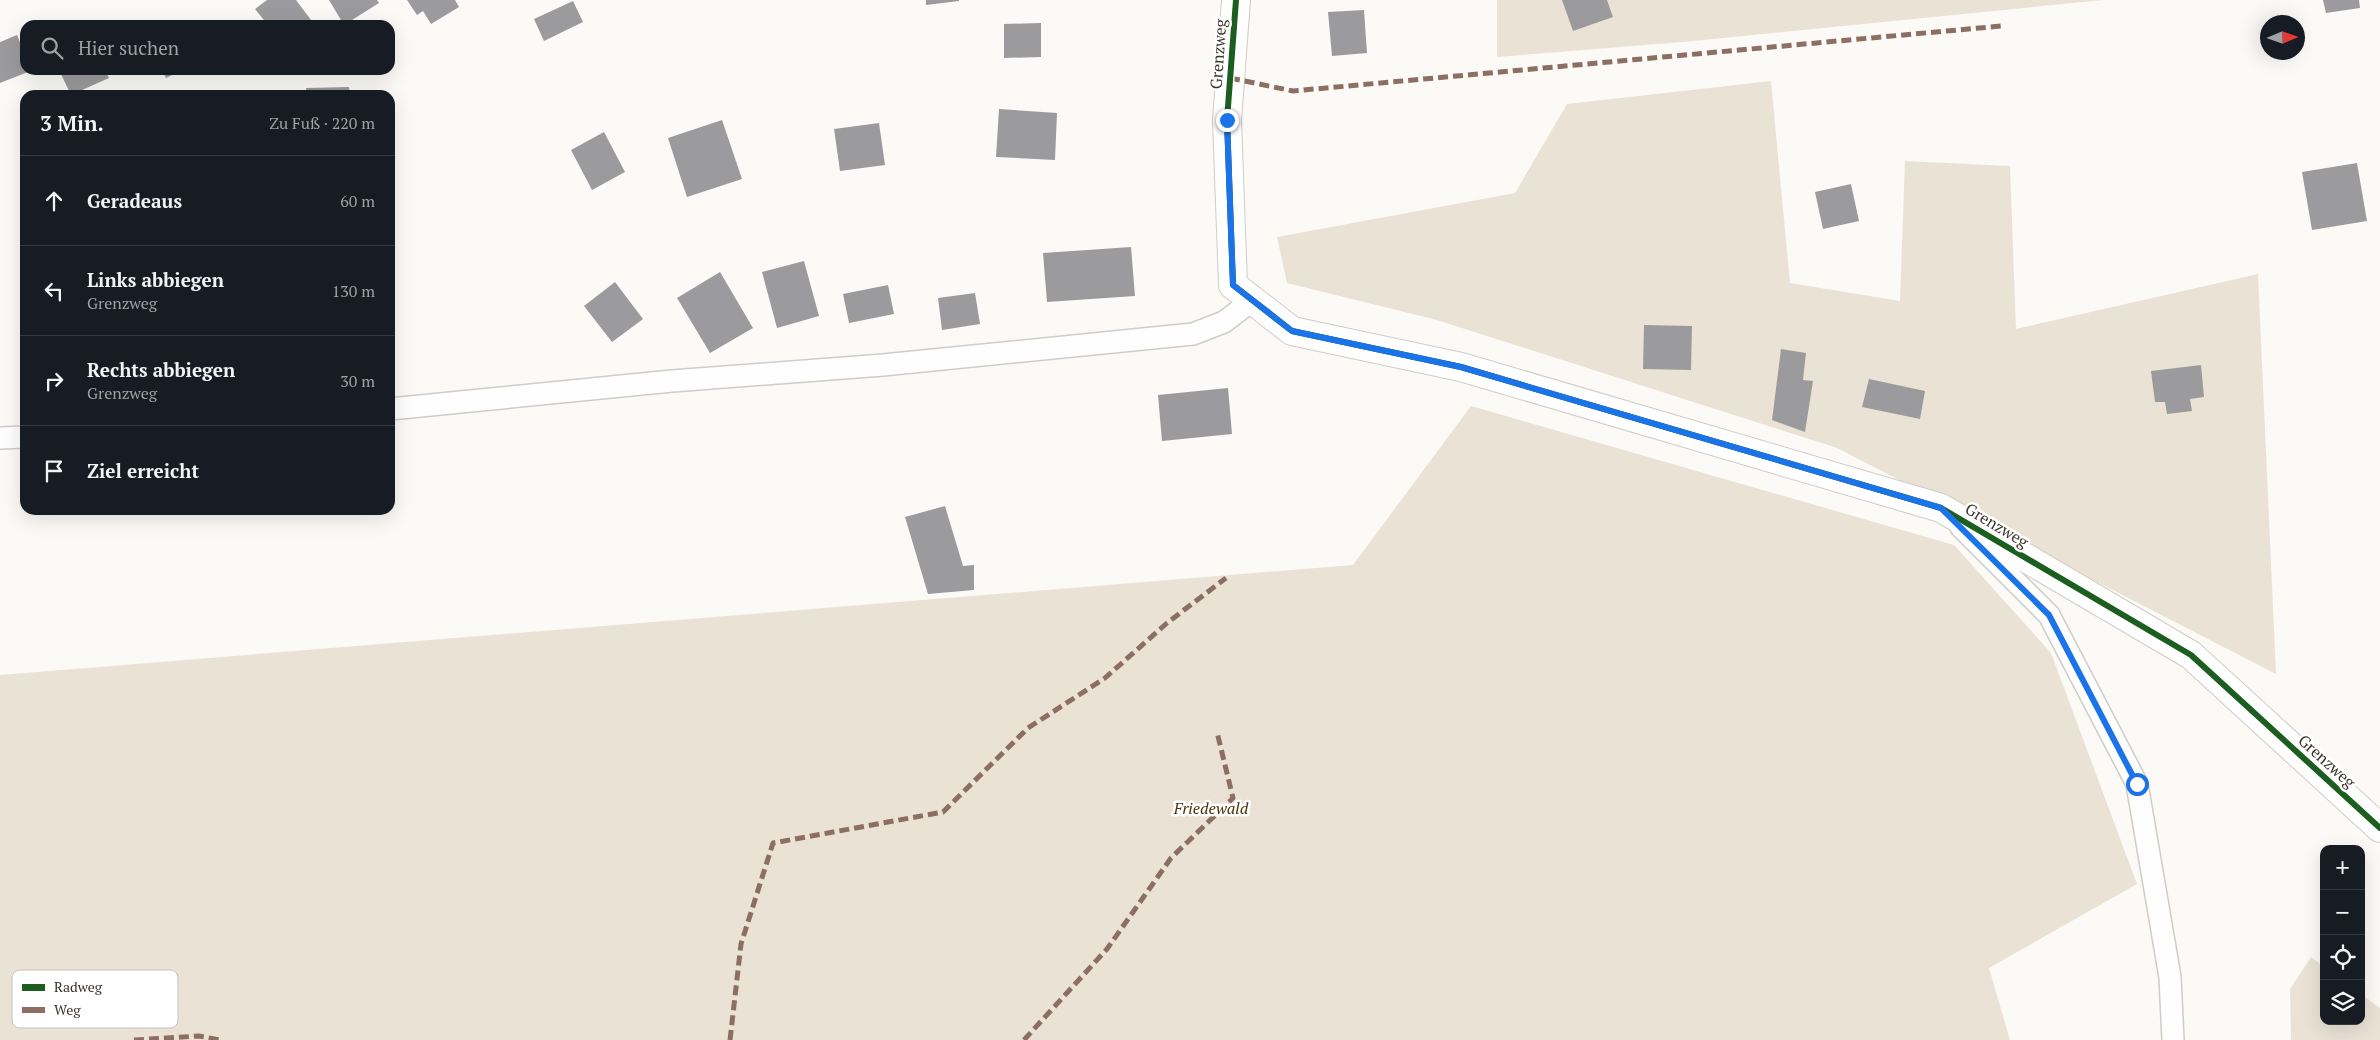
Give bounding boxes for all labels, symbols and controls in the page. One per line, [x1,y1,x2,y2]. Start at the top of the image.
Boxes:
north arrow [2260,15,2305,60]
street label: Grenzweg [1205,18,1231,90]
search box [20,20,395,75]
icon: search [38,34,66,62]
text: Hier suchen [78,35,179,60]
text: 3 Min. [40,109,104,137]
route end [1216,109,1239,132]
text: Zu Fuß · 220 m [269,112,375,134]
icon: ahead [40,187,68,215]
text: Geradeaus [87,188,182,213]
text: 60 m [340,190,375,212]
text: Links abbiegen [87,267,224,292]
icon: left [40,277,68,305]
text: 130 m [332,280,375,302]
text: Grenzweg [87,292,157,314]
text: Rechts abbiegen [87,357,235,382]
icon: right [40,367,68,395]
text: 30 m [340,370,375,392]
text: Grenzweg [87,382,157,404]
icon: arrive [40,457,68,485]
text: Ziel erreicht [87,458,199,483]
street label: Grenzweg [1961,497,2033,553]
street label: Grenzweg [2294,729,2361,793]
route start [2126,773,2149,796]
park label: Friedewald [1173,797,1249,819]
map controls [2320,845,2365,1025]
button: + [2320,845,2365,890]
button: − [2320,890,2365,935]
button: locate [2320,935,2365,980]
legend [12,970,178,1028]
text: Radweg [54,977,103,996]
button: layers [2320,980,2365,1025]
text: Weg [54,1000,81,1019]

